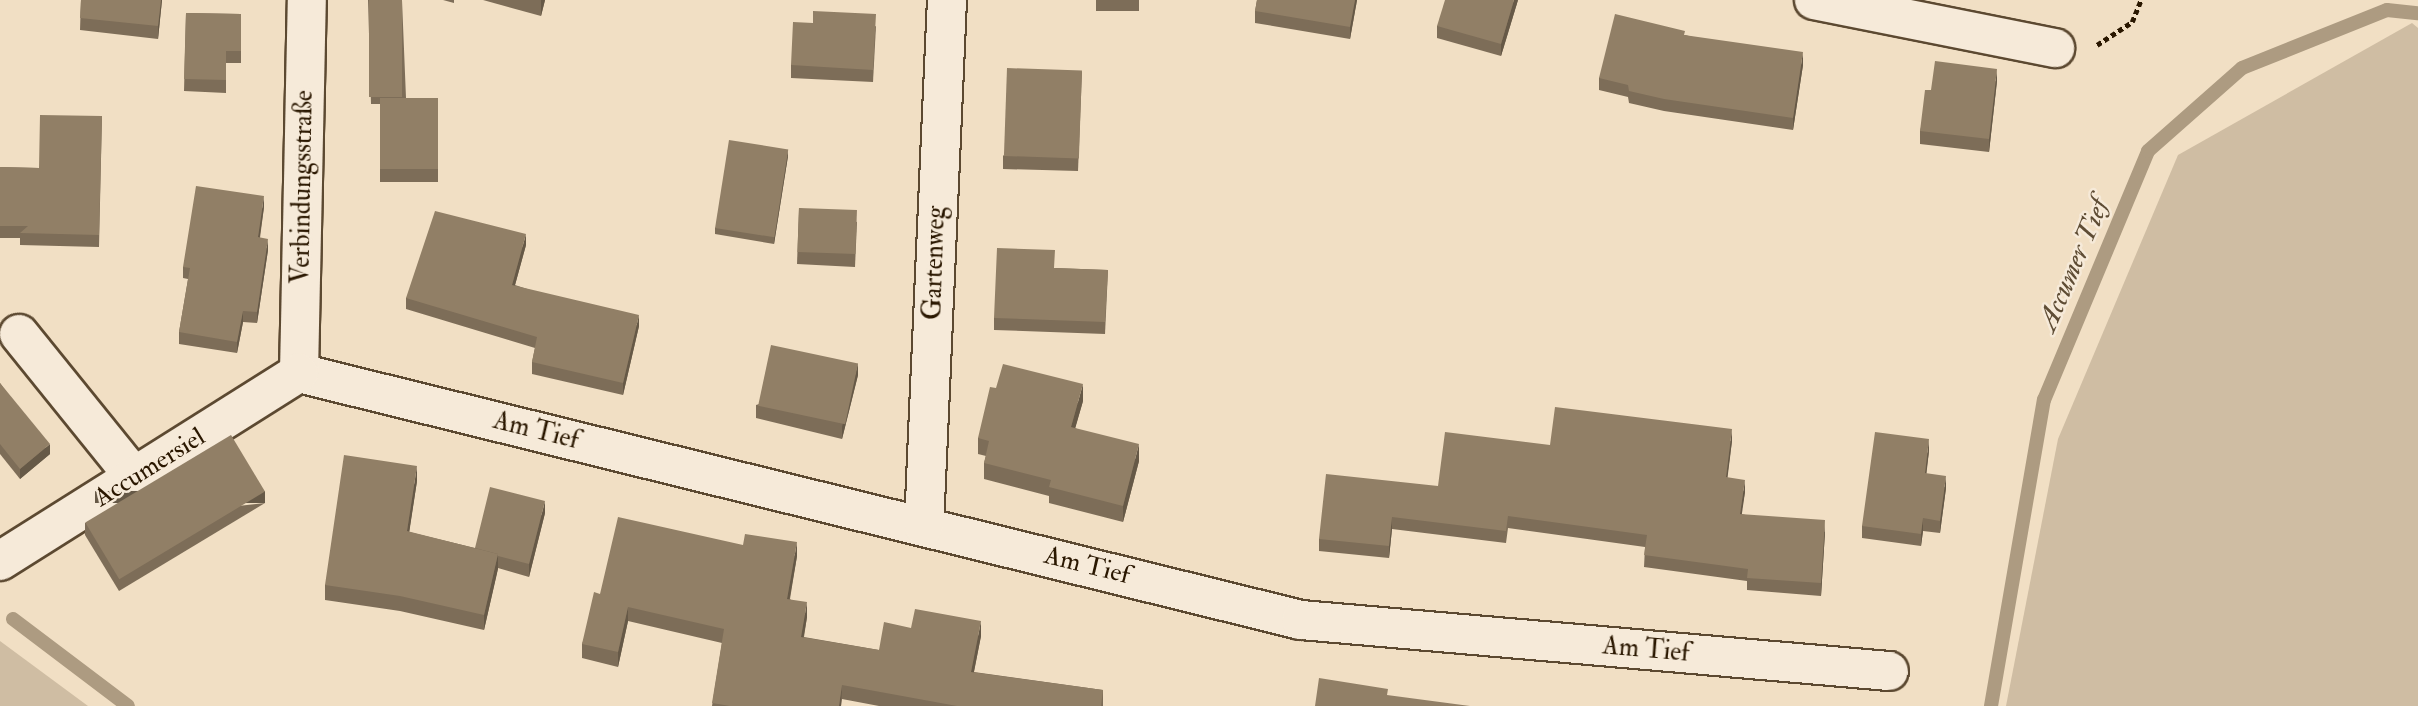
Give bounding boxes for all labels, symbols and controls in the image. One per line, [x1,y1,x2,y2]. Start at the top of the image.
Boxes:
street label: Verbindungsstraße [286,90,320,284]
water label: Accumer Tief [2031,194,2117,336]
street label: Gartenweg [917,205,953,321]
street label: Am Tief [490,405,582,457]
street label: Accumersiel [89,422,211,514]
street label: Am Tief [1041,540,1133,592]
street label: Am Tief [1601,631,1691,669]

